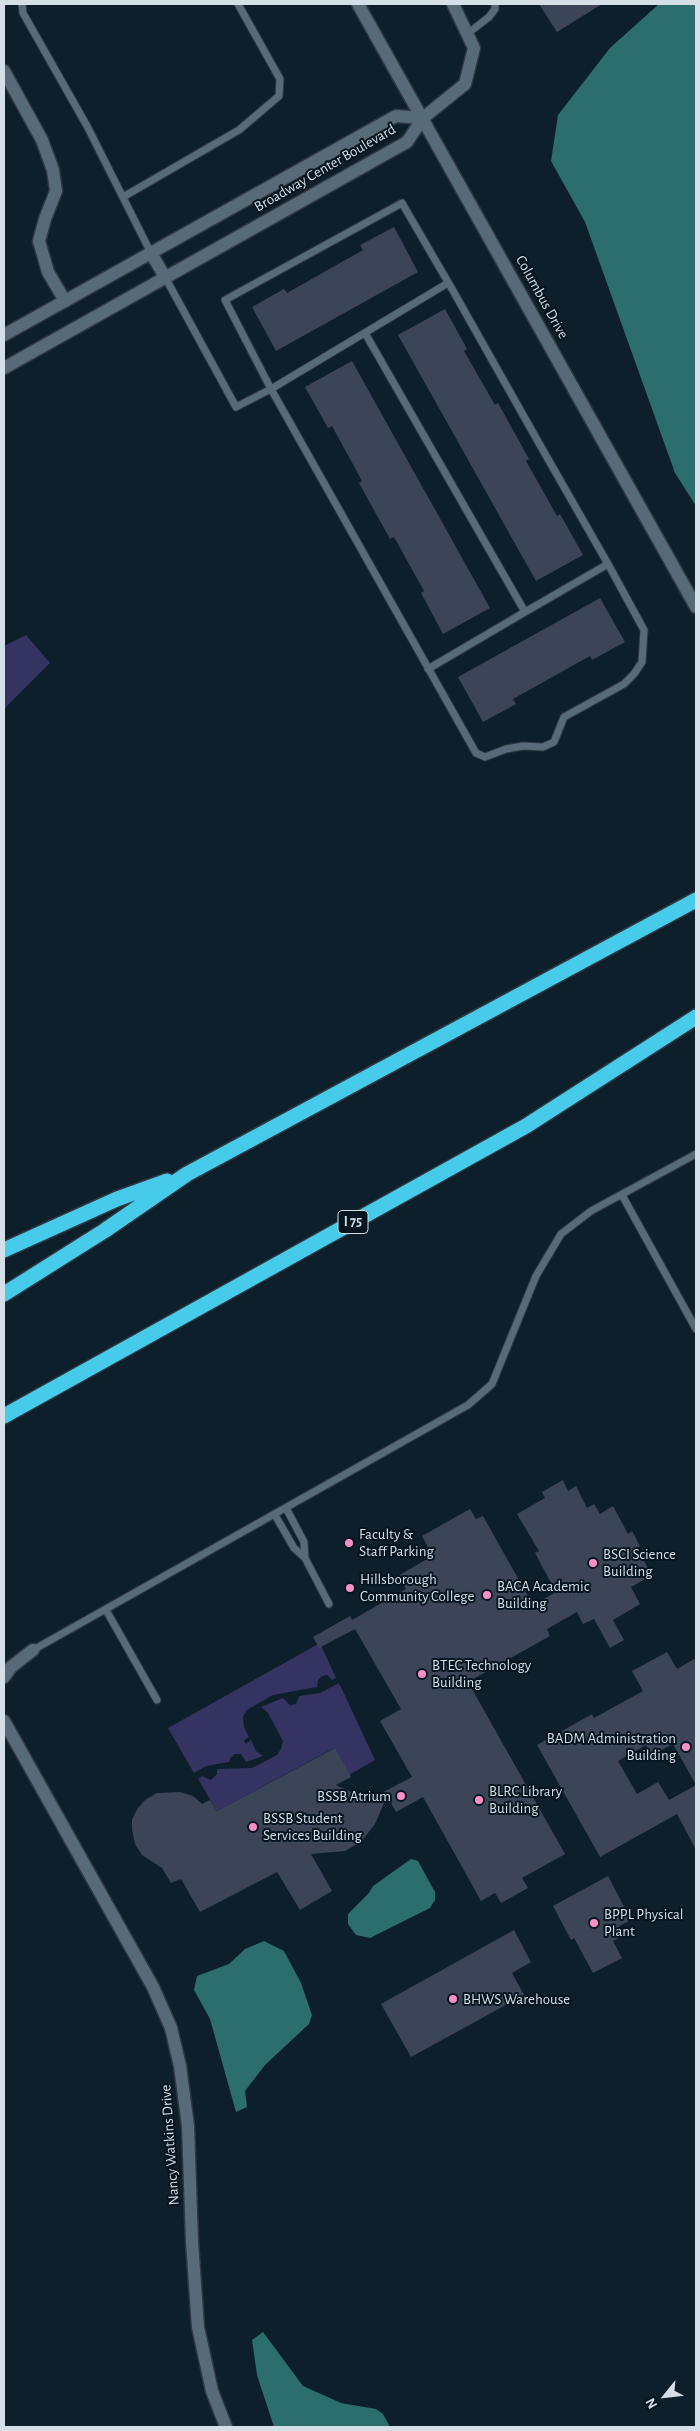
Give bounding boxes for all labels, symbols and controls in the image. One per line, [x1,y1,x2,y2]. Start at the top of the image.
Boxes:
street label: Broadway Center Boulevard [251,120,399,216]
street label: Columbus Drive [512,252,572,342]
road number: I 75 [338,1210,368,1234]
place label: Faculty & Staff Parking [359,1525,434,1560]
marker: Faculty & Staff Parking [343,1537,355,1549]
place label: BSCI Science Building [603,1545,676,1580]
marker: BSCI Science Building [587,1557,599,1569]
place label: Hillsborough Community College [360,1570,474,1605]
place label: BACA Academic Building [497,1577,589,1612]
marker: Hillsborough Community College [344,1582,356,1594]
marker: BACA Academic Building [481,1589,493,1601]
place label: BTEC Technology Building [432,1656,531,1691]
marker: BTEC Technology Building [416,1668,428,1680]
place label: BADM Administration Building [547,1729,676,1764]
marker: BADM Administration Building [680,1741,692,1753]
place label: BLRC Library Building [489,1782,562,1817]
place label: BSSB Atrium [317,1787,391,1805]
marker: BSSB Atrium [395,1790,407,1802]
marker: BLRC Library Building [473,1794,485,1806]
place label: BSSB Student Services Building [263,1809,362,1844]
marker: BSSB Student Services Building [247,1821,259,1833]
place label: BPPL Physical Plant [604,1905,684,1940]
marker: BPPL Physical Plant [588,1917,600,1929]
place label: BHWS Warehouse [463,1990,570,2008]
marker: BHWS Warehouse [447,1993,459,2005]
street label: Nancy Watkins Drive [157,2084,183,2206]
north arrow [640,2371,690,2421]
text: N [643,2396,660,2411]

